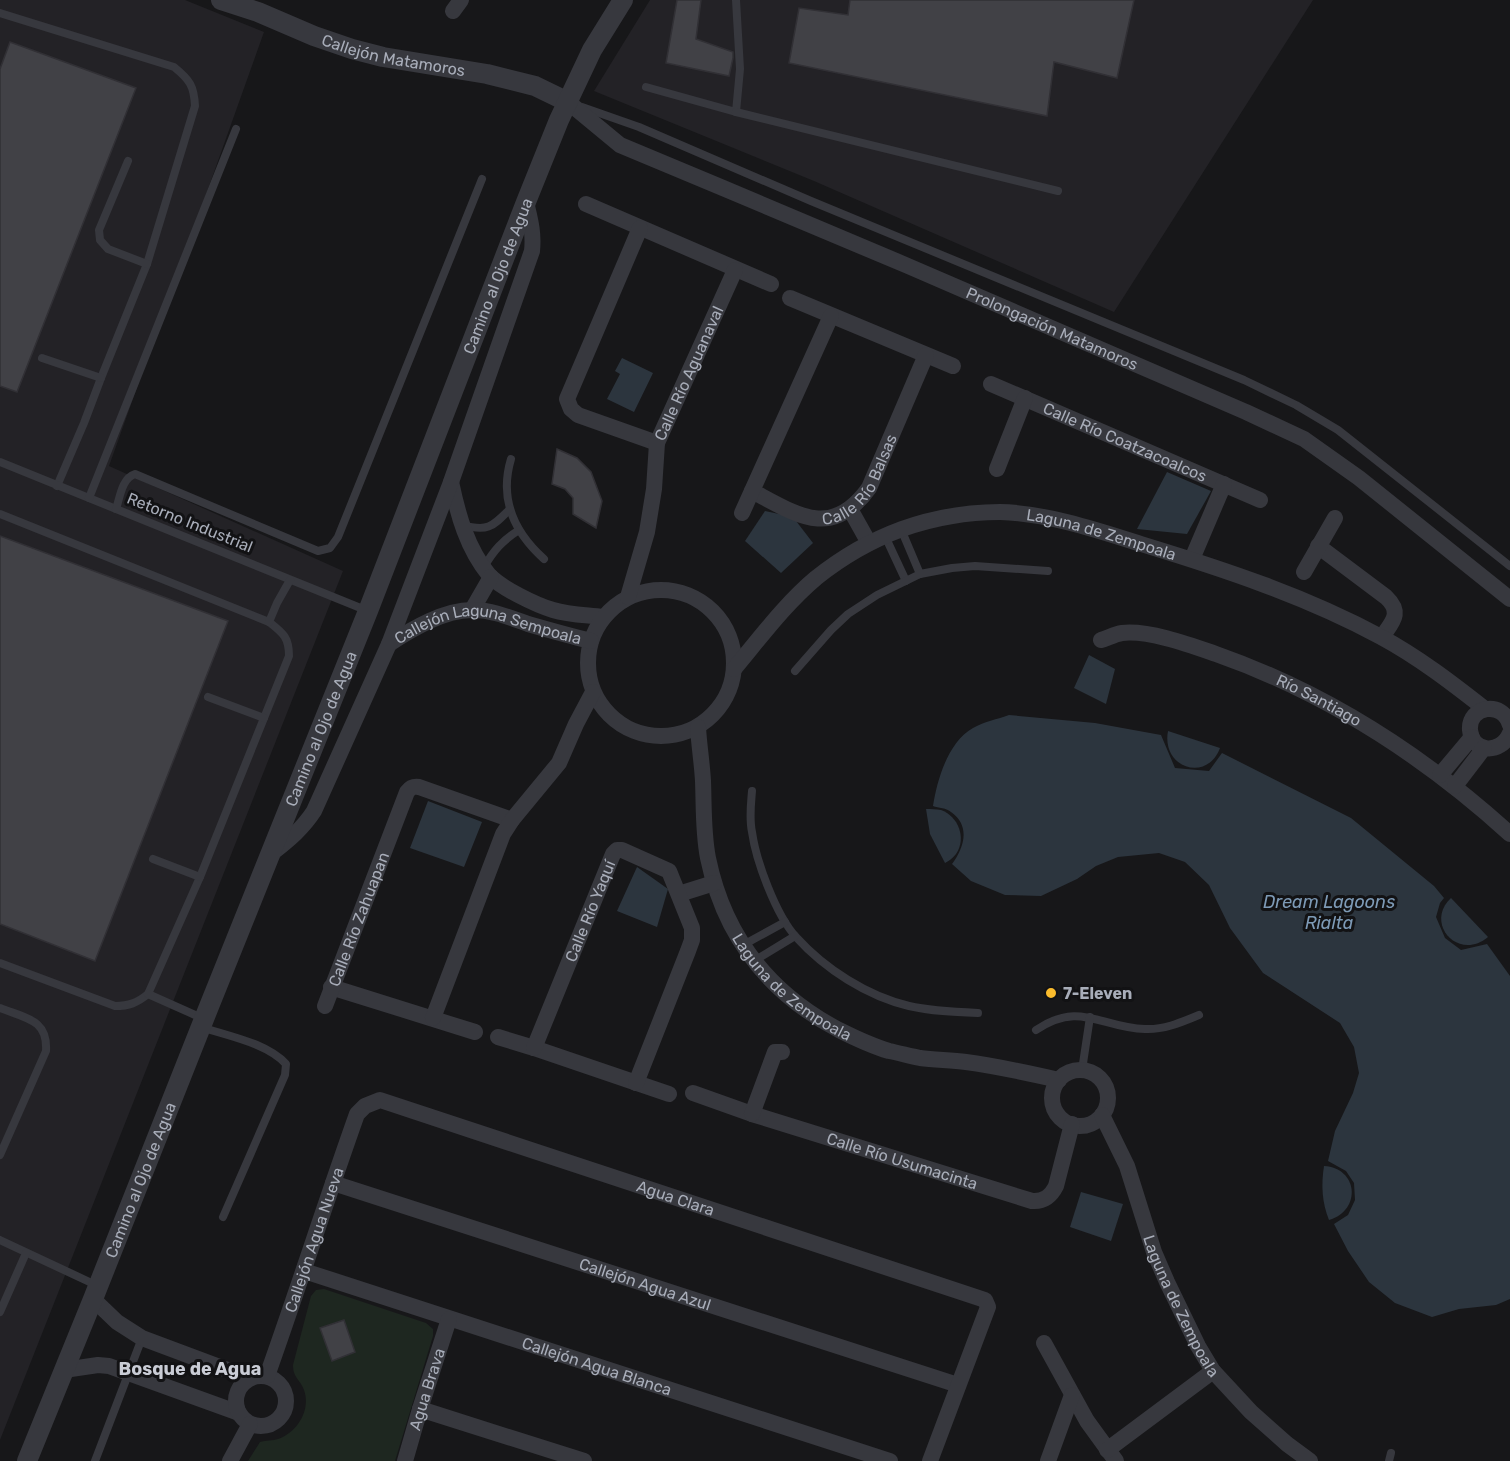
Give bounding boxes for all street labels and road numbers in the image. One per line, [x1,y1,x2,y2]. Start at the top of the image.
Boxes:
street label: Callejón Matamoros [319,30,467,80]
street label: Camino al Ojo de Agua [459,195,537,357]
street label: Prolongación Matamoros [963,283,1141,374]
street label: Calle Río Aguanaval [650,303,728,444]
street label: Calle Río Coatzacoalcos [1040,399,1210,486]
street label: Calle Río Balsas [821,431,901,529]
street label: Retorno Industrial [124,489,255,556]
street label: Laguna de Zempoala [1025,505,1178,564]
street label: Callejón Laguna Sempoala [392,631,588,653]
street label: Camino al Ojo de Agua [281,648,361,809]
street label: Río Santiago [1273,670,1365,730]
street label: Calle Río Zahuapan [324,849,393,989]
street label: Calle Río Yaquí [561,857,620,965]
street label: Laguna de Zempoala [728,930,855,1045]
street label: Camino al Ojo de Agua [101,1100,180,1261]
street label: Calle Río Usumacinta [824,1129,980,1194]
street label: Callejón Agua Nueva [281,1165,348,1315]
street label: Agua Clara [634,1177,717,1220]
street label: Laguna de Zempoala [1139,1233,1223,1381]
street label: Callejón Agua Azul [577,1254,713,1315]
street label: Callejón Agua Blanca [520,1333,674,1400]
street label: Agua Brava [405,1346,449,1433]

